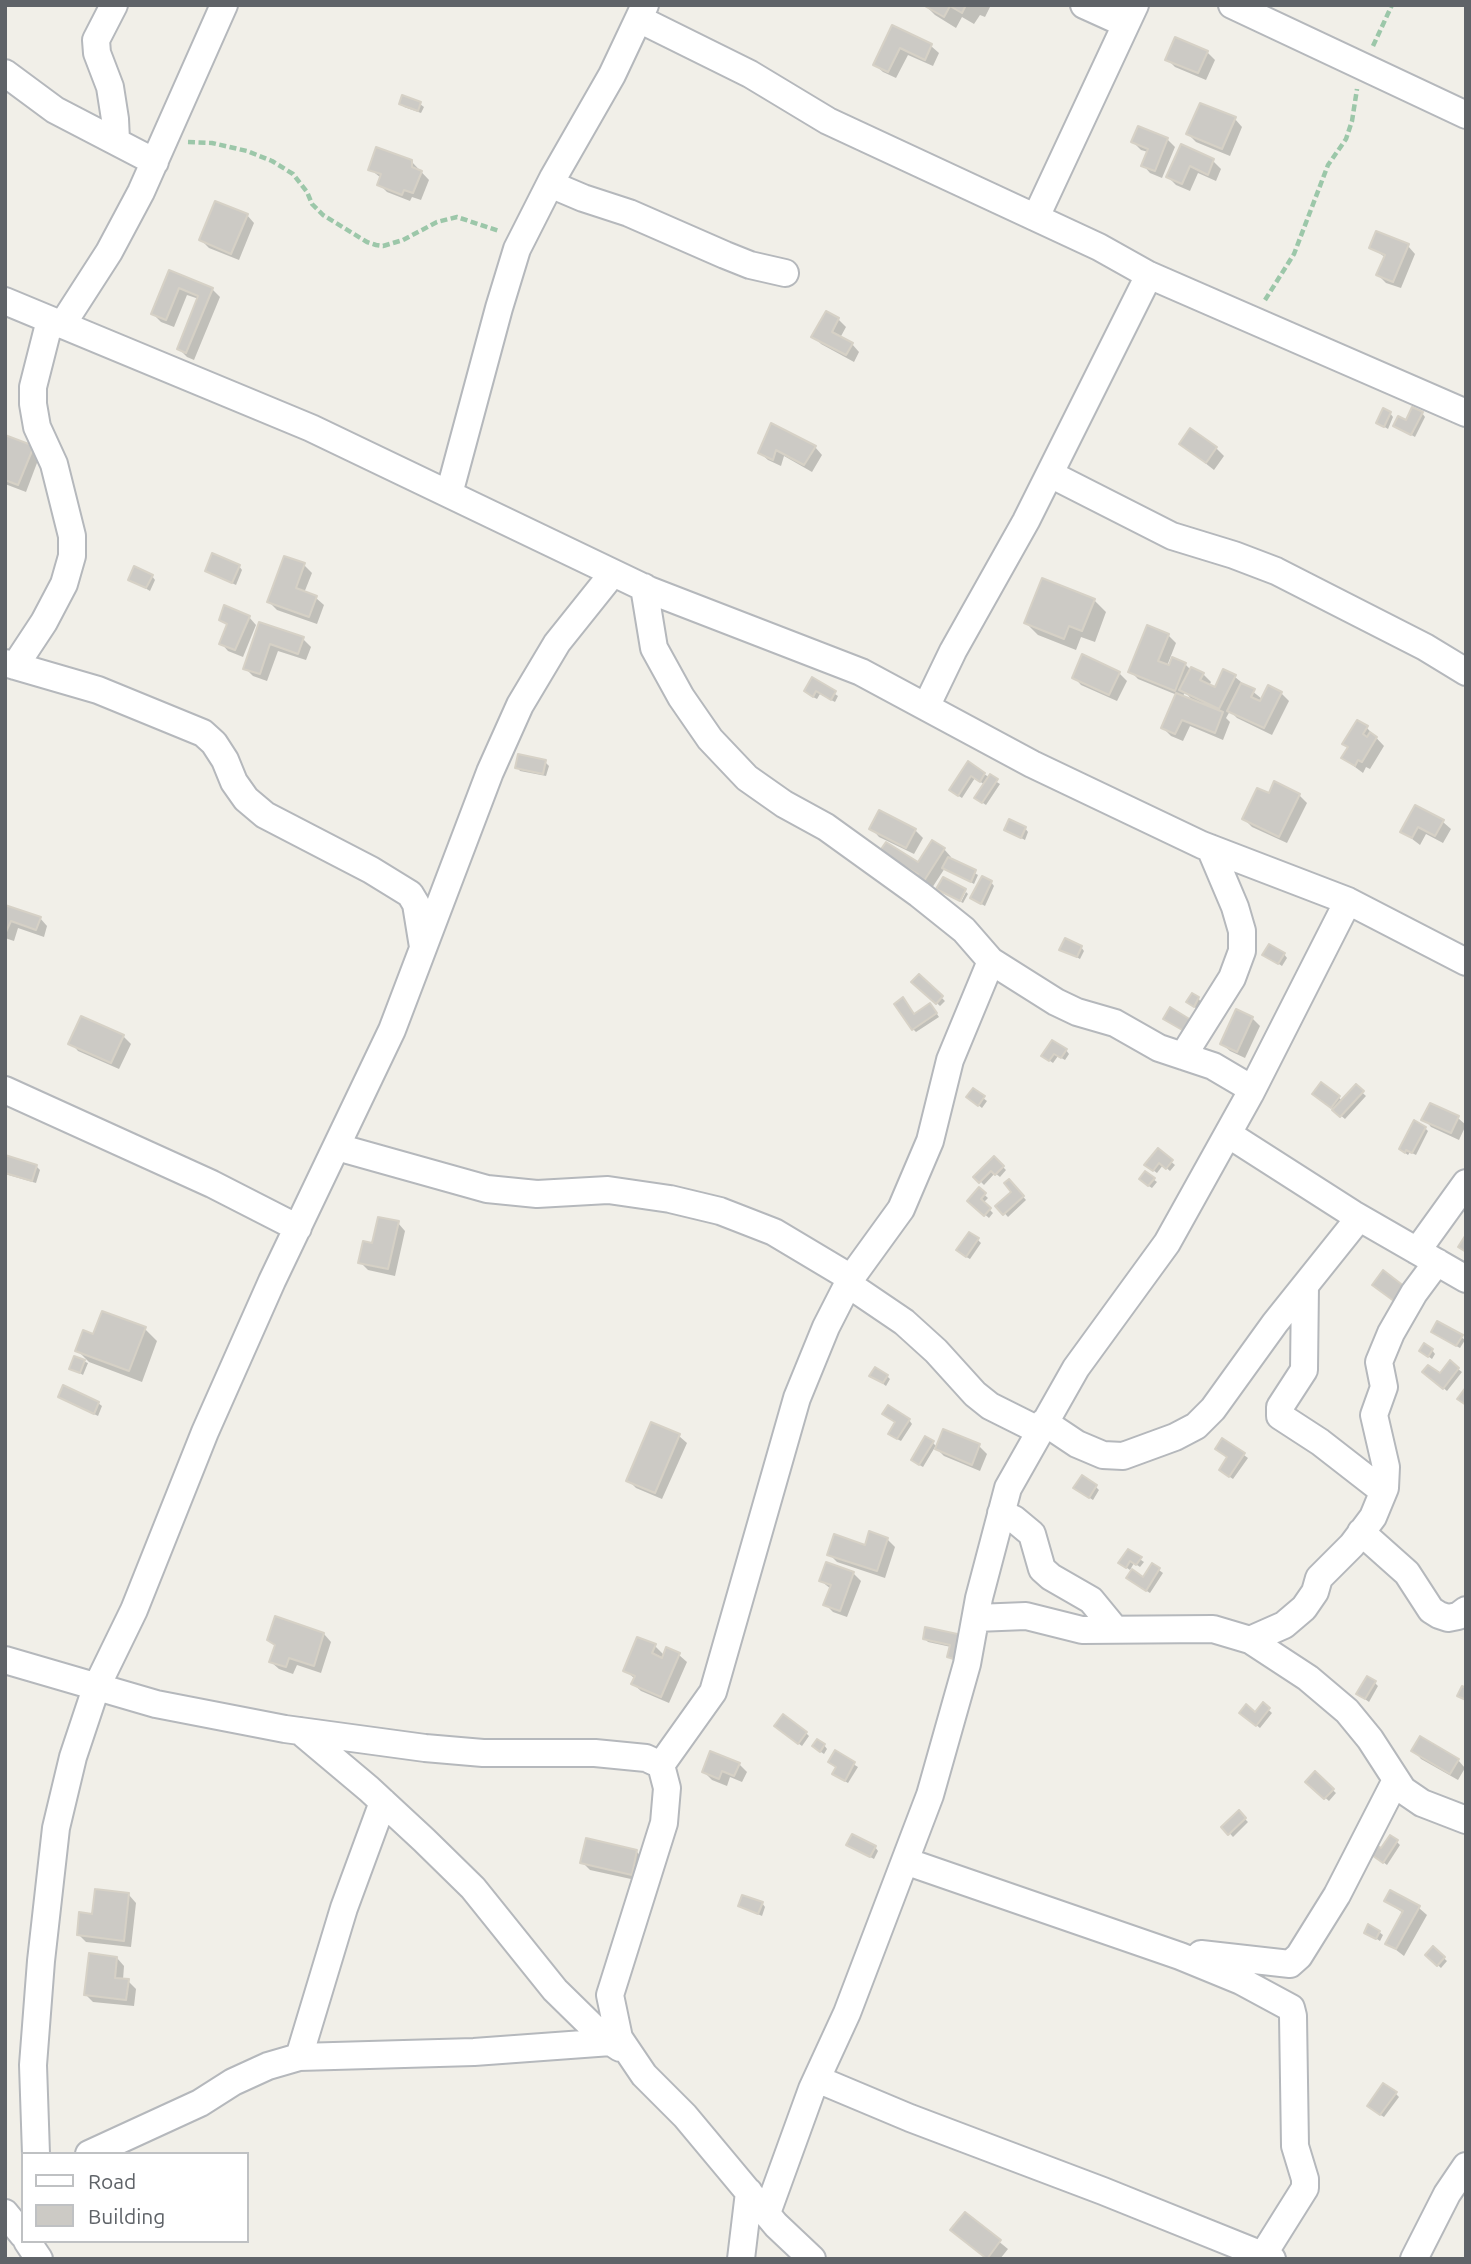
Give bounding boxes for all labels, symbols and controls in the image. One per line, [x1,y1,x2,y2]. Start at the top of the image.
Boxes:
legend [21,2152,248,2243]
text: Road [88,2169,136,2193]
text: Building [88,2204,165,2228]

